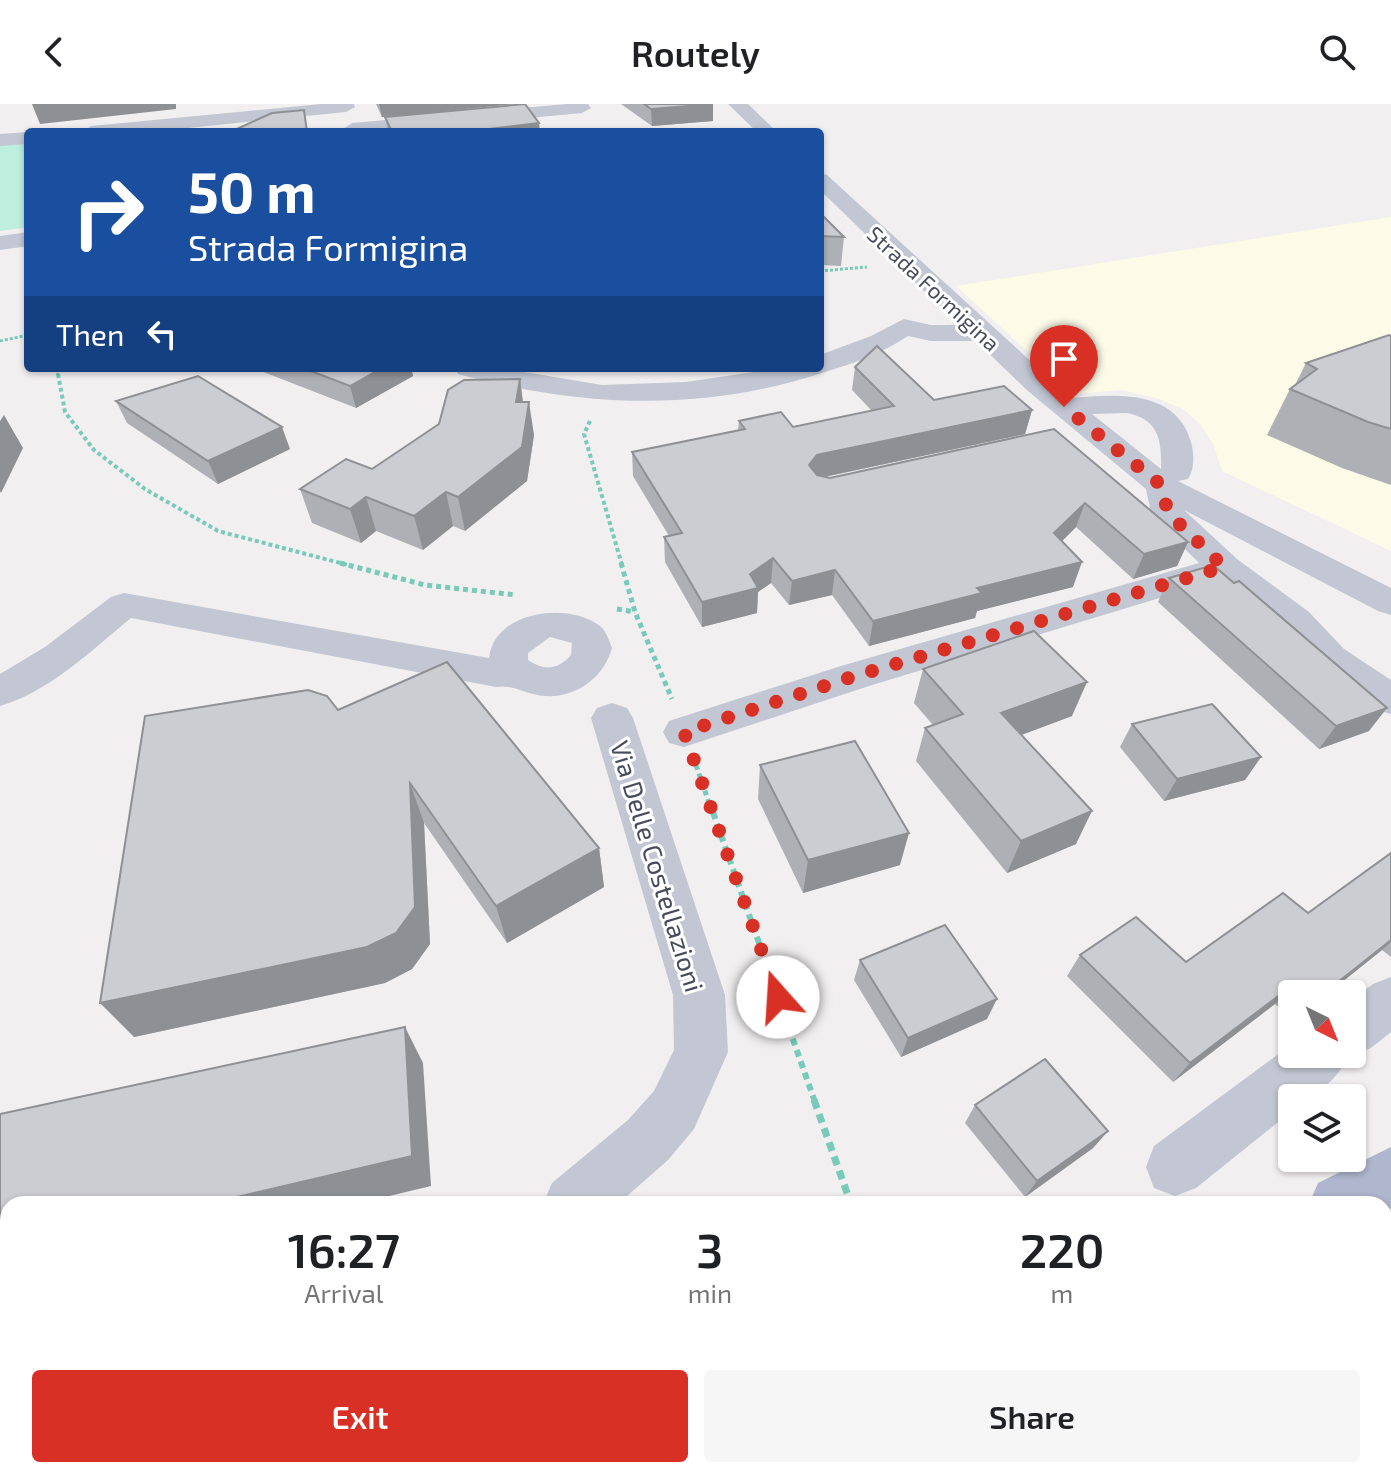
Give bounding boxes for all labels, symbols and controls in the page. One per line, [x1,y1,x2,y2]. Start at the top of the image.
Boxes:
icon: back [32,30,76,74]
icon: search [1315,30,1359,74]
text: Routely [631,31,760,74]
text: 50 m [188,157,316,224]
icon: right [56,160,160,264]
street label: Strada Formigina [863,220,1005,356]
text: Strada Formigina [188,225,468,268]
icon: left [140,312,184,356]
text: Then [56,316,124,352]
pin [1030,325,1098,407]
icon: arrive [1042,337,1086,381]
street label: Via Delle Costellazioni [605,737,711,995]
position arrow [736,955,820,1039]
north arrow [1278,980,1366,1068]
map controls [1278,980,1366,1172]
button: layers [1278,1084,1366,1172]
text: 16:27 [288,1220,400,1278]
text: 3 [696,1220,723,1278]
text: 220 [1020,1220,1104,1278]
text: Arrival [304,1277,383,1308]
text: min [688,1277,732,1308]
text: m [1051,1277,1073,1308]
button: Exit [32,1370,688,1462]
button: Share [704,1370,1360,1462]

